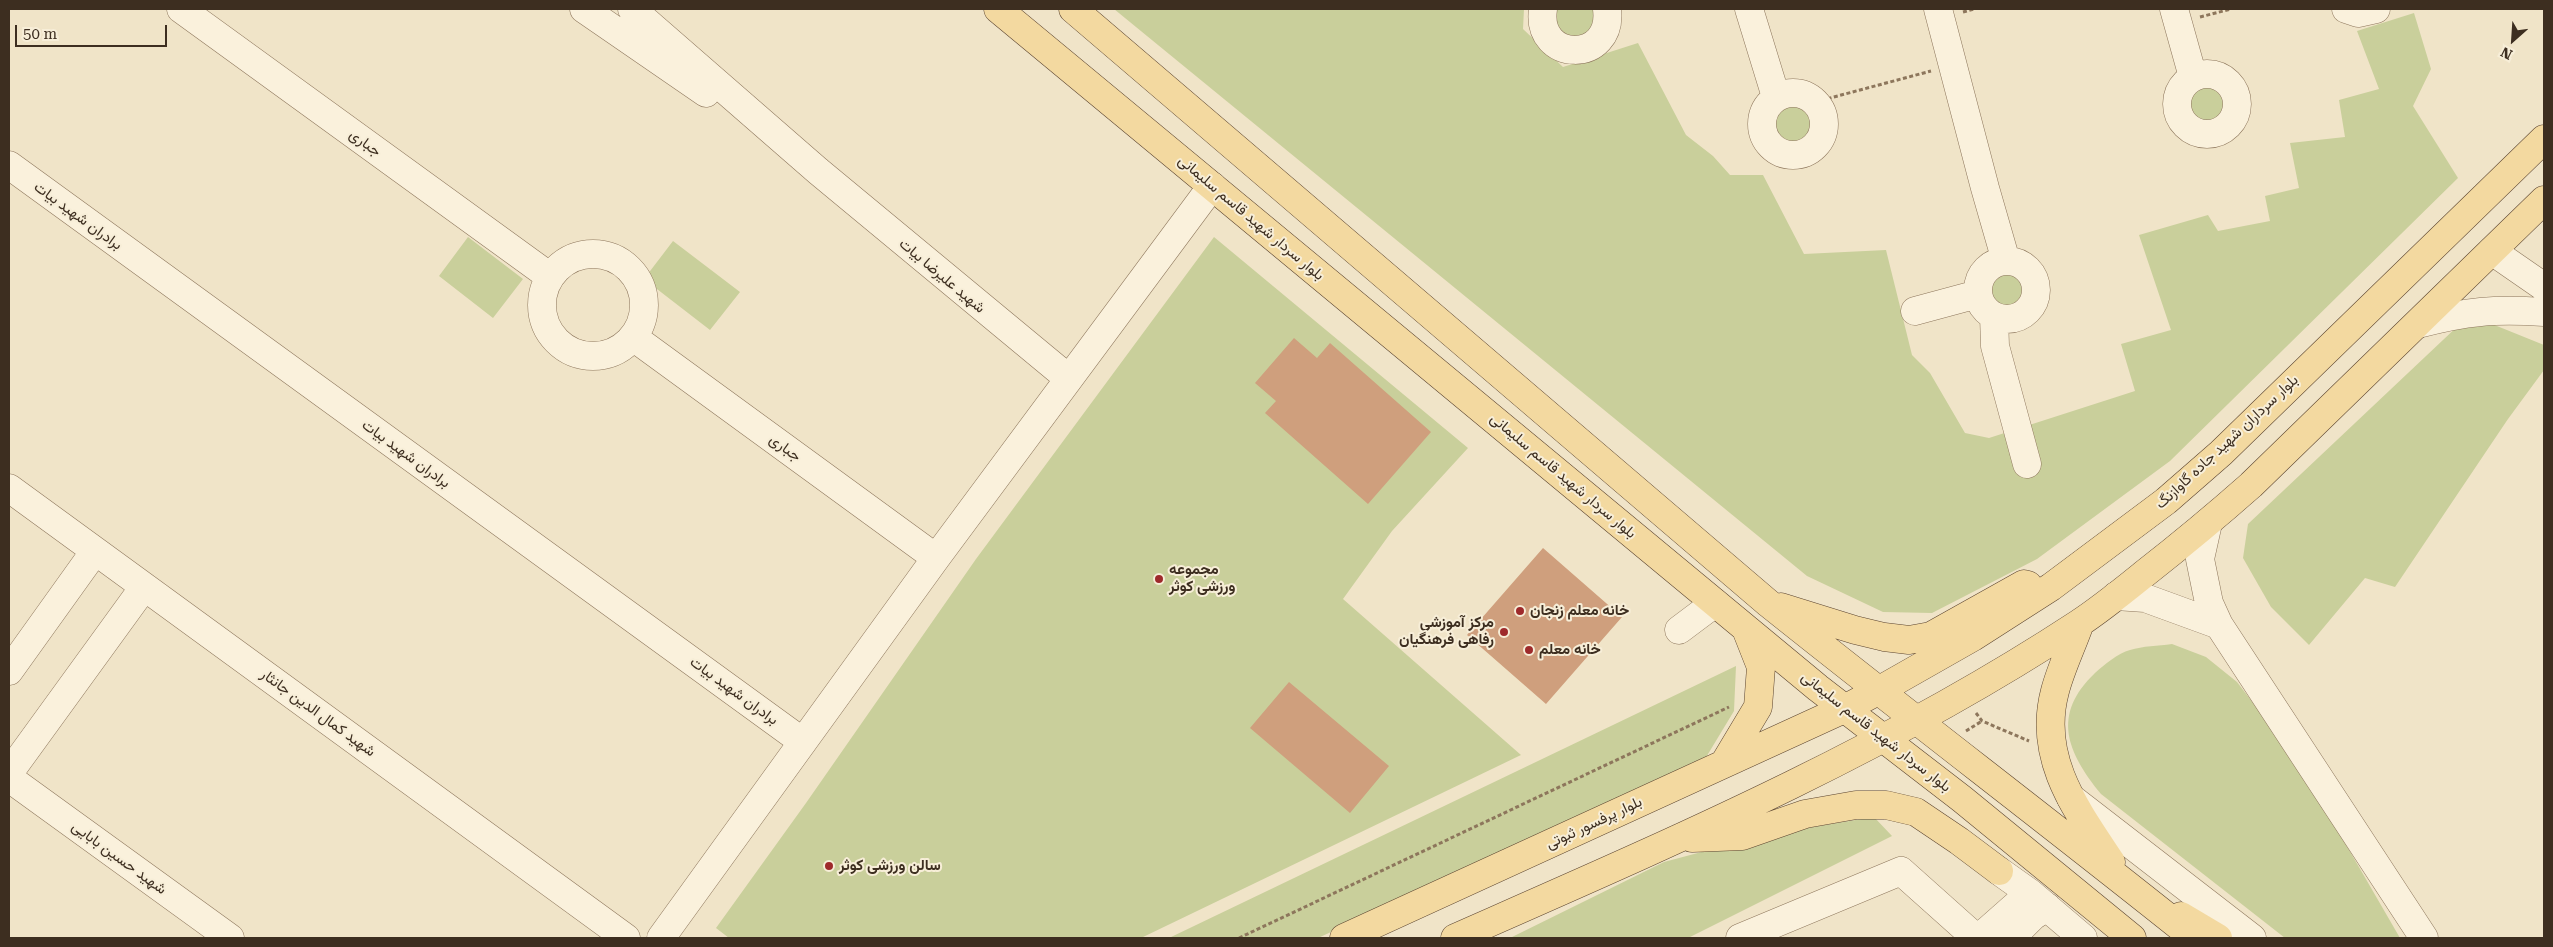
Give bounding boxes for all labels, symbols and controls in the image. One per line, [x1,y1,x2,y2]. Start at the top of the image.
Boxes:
scale bar [18,15,170,47]
north arrow [2488,15,2538,65]
text: 50 m [23,25,57,43]
text: N [2498,44,2515,63]
street label: جباری [346,125,384,161]
street label: بلوار سردار شهید قاسم سلیمانی [1174,152,1328,284]
street label: برادران شهید بیات [30,178,126,254]
street label: شهید علیرضا بیات [895,235,989,317]
street label: بلوار سرداران شهید جاده گاوازنگ [2152,371,2302,513]
street label: بلوار سردار شهید قاسم سلیمانی [1486,410,1640,542]
street label: برادران شهید بیات [358,416,454,492]
street label: جباری [766,430,804,466]
place label: مجموعه ورزشی کوثر [1169,561,1235,596]
marker: مجموعه ورزشی کوثر [1153,573,1165,585]
place label: خانه معلم زنجان [1530,602,1629,620]
marker: خانه معلم زنجان [1514,605,1526,617]
place label: مرکز آموزشی رفاهی فرهنگیان [1399,614,1494,649]
marker: مرکز آموزشی رفاهی فرهنگیان [1498,626,1510,638]
place label: خانه معلم [1539,641,1601,659]
marker: خانه معلم [1523,644,1535,656]
street label: برادران شهید بیات [686,653,782,729]
street label: شهید کمال الدین جانثار [257,665,379,761]
street label: بلوار سردار شهید قاسم سلیمانی [1797,668,1955,796]
street label: بلوار پرفسور ثبوتی [1543,793,1645,853]
street label: شهید حسین بابایی [68,818,170,898]
place label: سالن ورزشی کوثر [839,857,941,875]
marker: سالن ورزشی کوثر [823,860,835,872]

